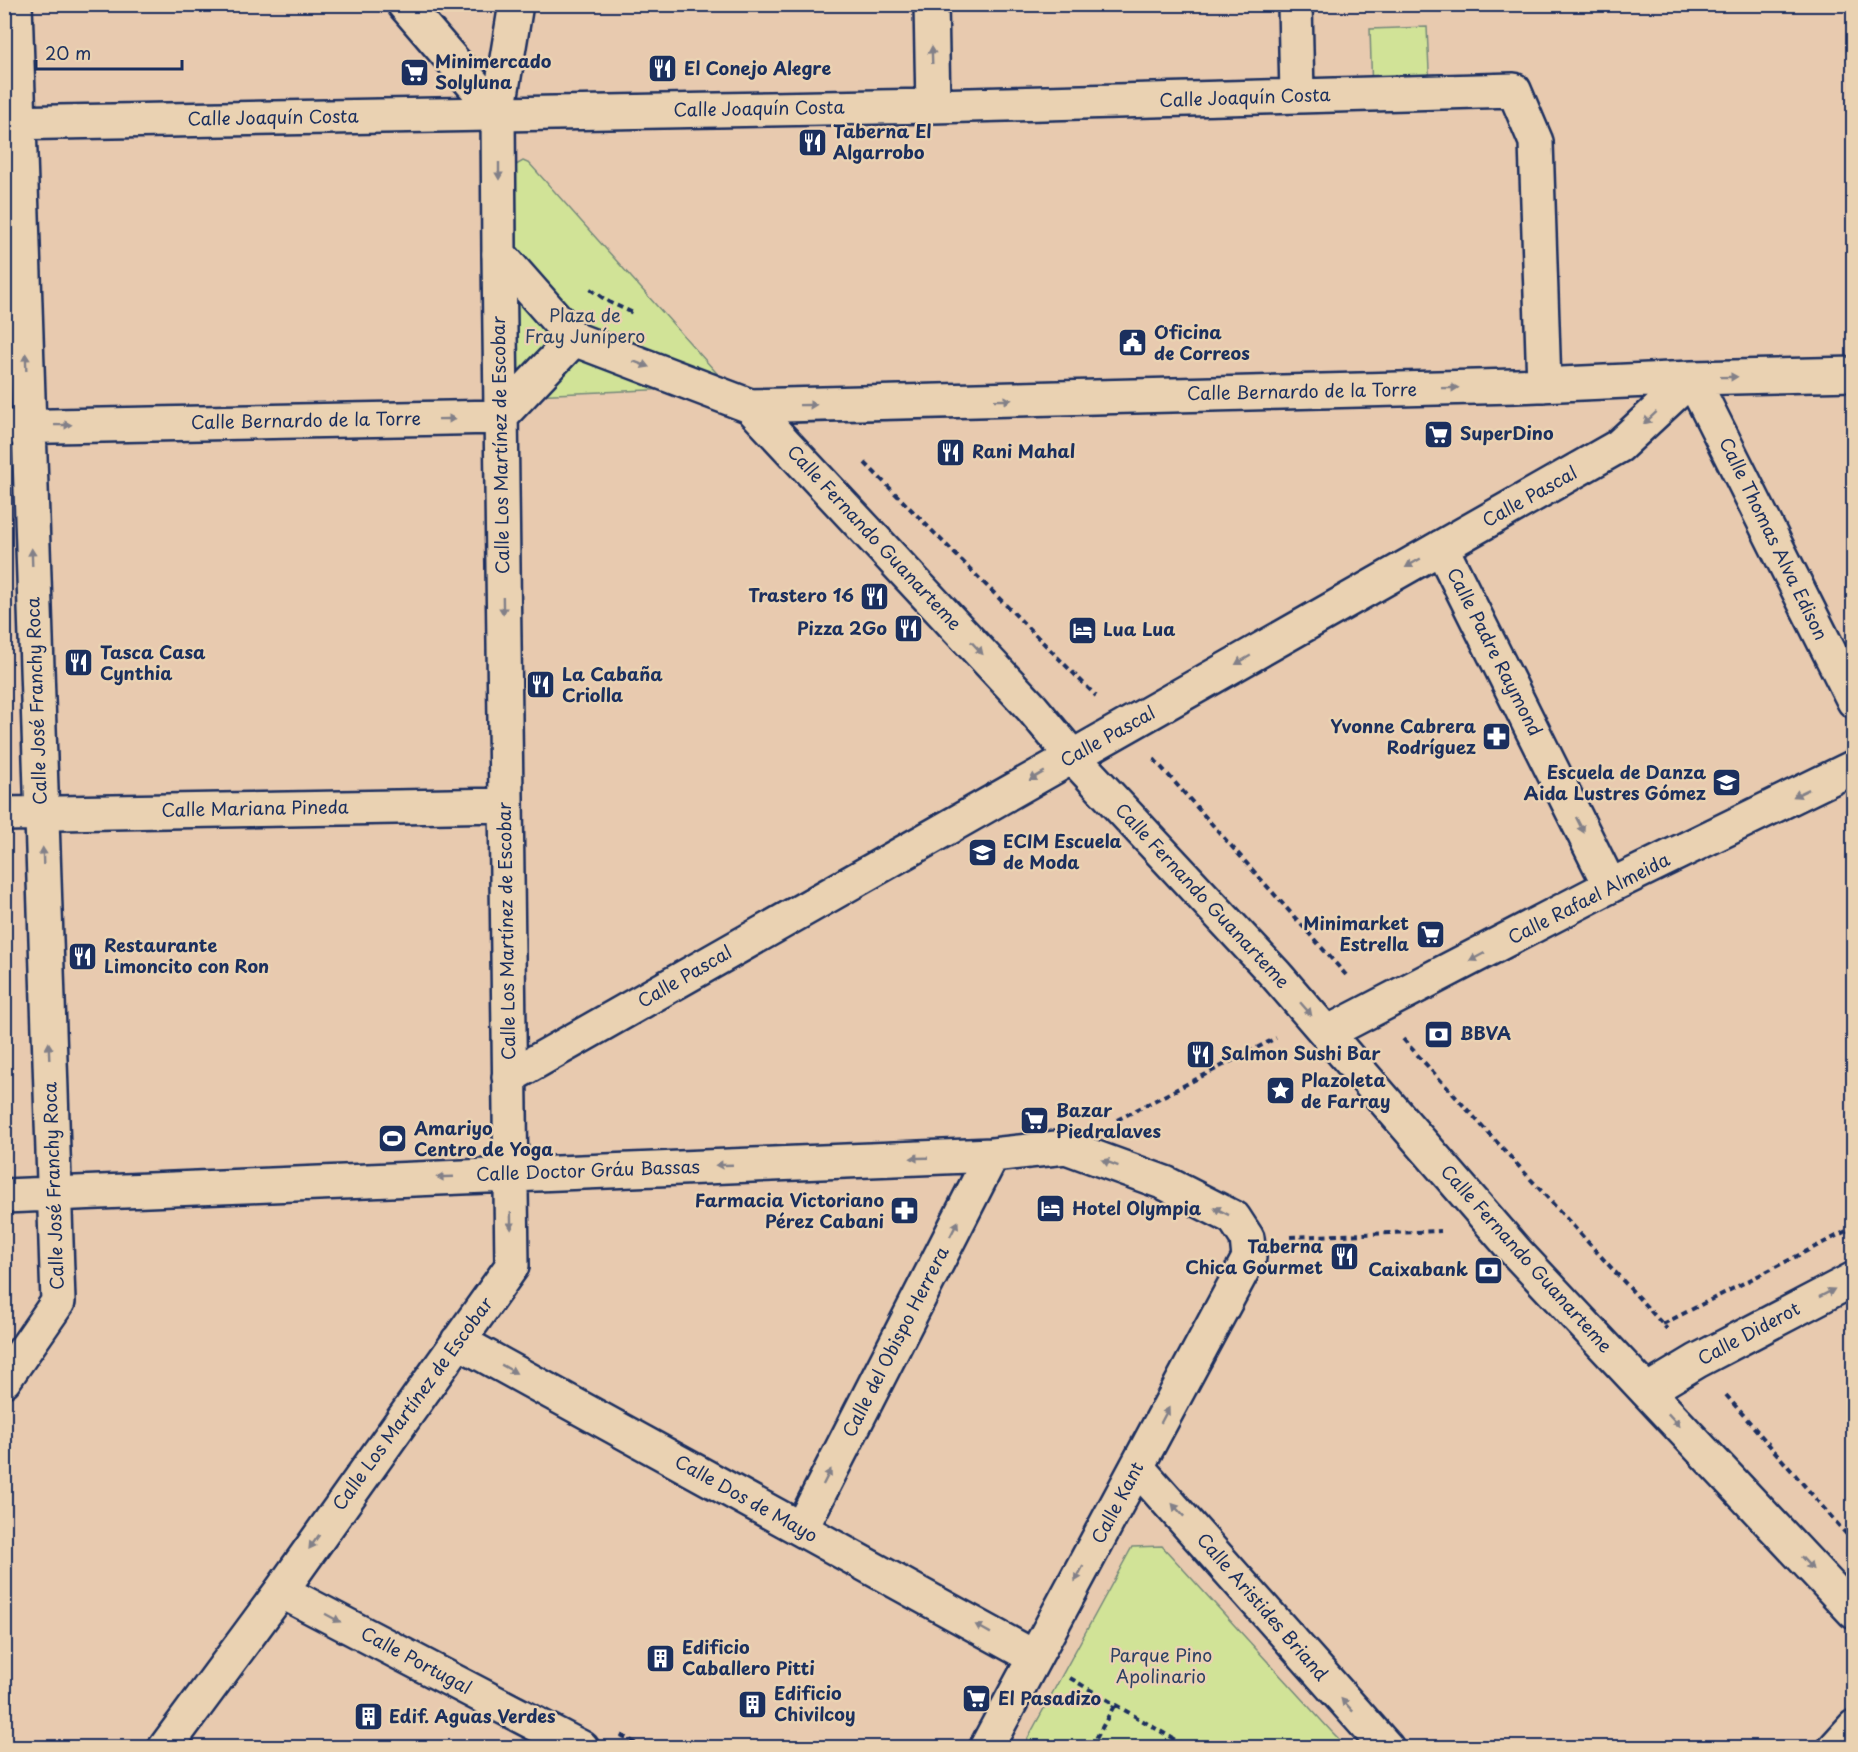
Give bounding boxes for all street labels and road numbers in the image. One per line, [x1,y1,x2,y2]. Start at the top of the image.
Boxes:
street label: Calle Joaquín Costa [1159,80,1332,113]
street label: Calle Joaquín Costa [673,92,846,122]
street label: Calle Joaquín Costa [187,101,360,131]
street label: Calle Los Martínez de Escobar [484,315,515,574]
street label: Calle Bernardo de la Torre [1187,375,1417,406]
street label: Calle Bernardo de la Torre [191,404,421,435]
street label: Calle Thomas Alva Edison [1713,432,1835,644]
street label: Calle Fernando Guanarteme [782,438,969,636]
street label: Calle Pascal [1477,458,1582,533]
street label: Calle Padre Raymond [1441,562,1550,740]
street label: Calle José Franchy Roca [18,596,53,805]
street label: Calle Pascal [1055,698,1160,773]
street label: Calle Mariana Pineda [161,792,349,823]
street label: Calle Fernando Guanarteme [1110,796,1297,994]
street label: Calle Los Martínez de Escobar [490,801,521,1060]
street label: Calle Rafael Almeida [1503,845,1675,950]
street label: Calle Pascal [632,938,736,1014]
street label: Calle José Franchy Roca [35,1081,70,1290]
street label: Calle Doctor Gráu Bassas [475,1152,700,1187]
street label: Calle Fernando Guanarteme [1435,1158,1619,1358]
street label: Calle del Obispo Herrera [835,1240,955,1441]
street label: Calle Los Martínez de Escobar [325,1290,499,1515]
street label: Calle Diderot [1692,1294,1804,1371]
street label: Calle Dos de Mayo [670,1447,823,1548]
street label: Calle Kant [1084,1456,1150,1548]
street label: Calle Aristides Briand [1191,1526,1335,1686]
street label: Calle Portugal [356,1619,477,1700]

